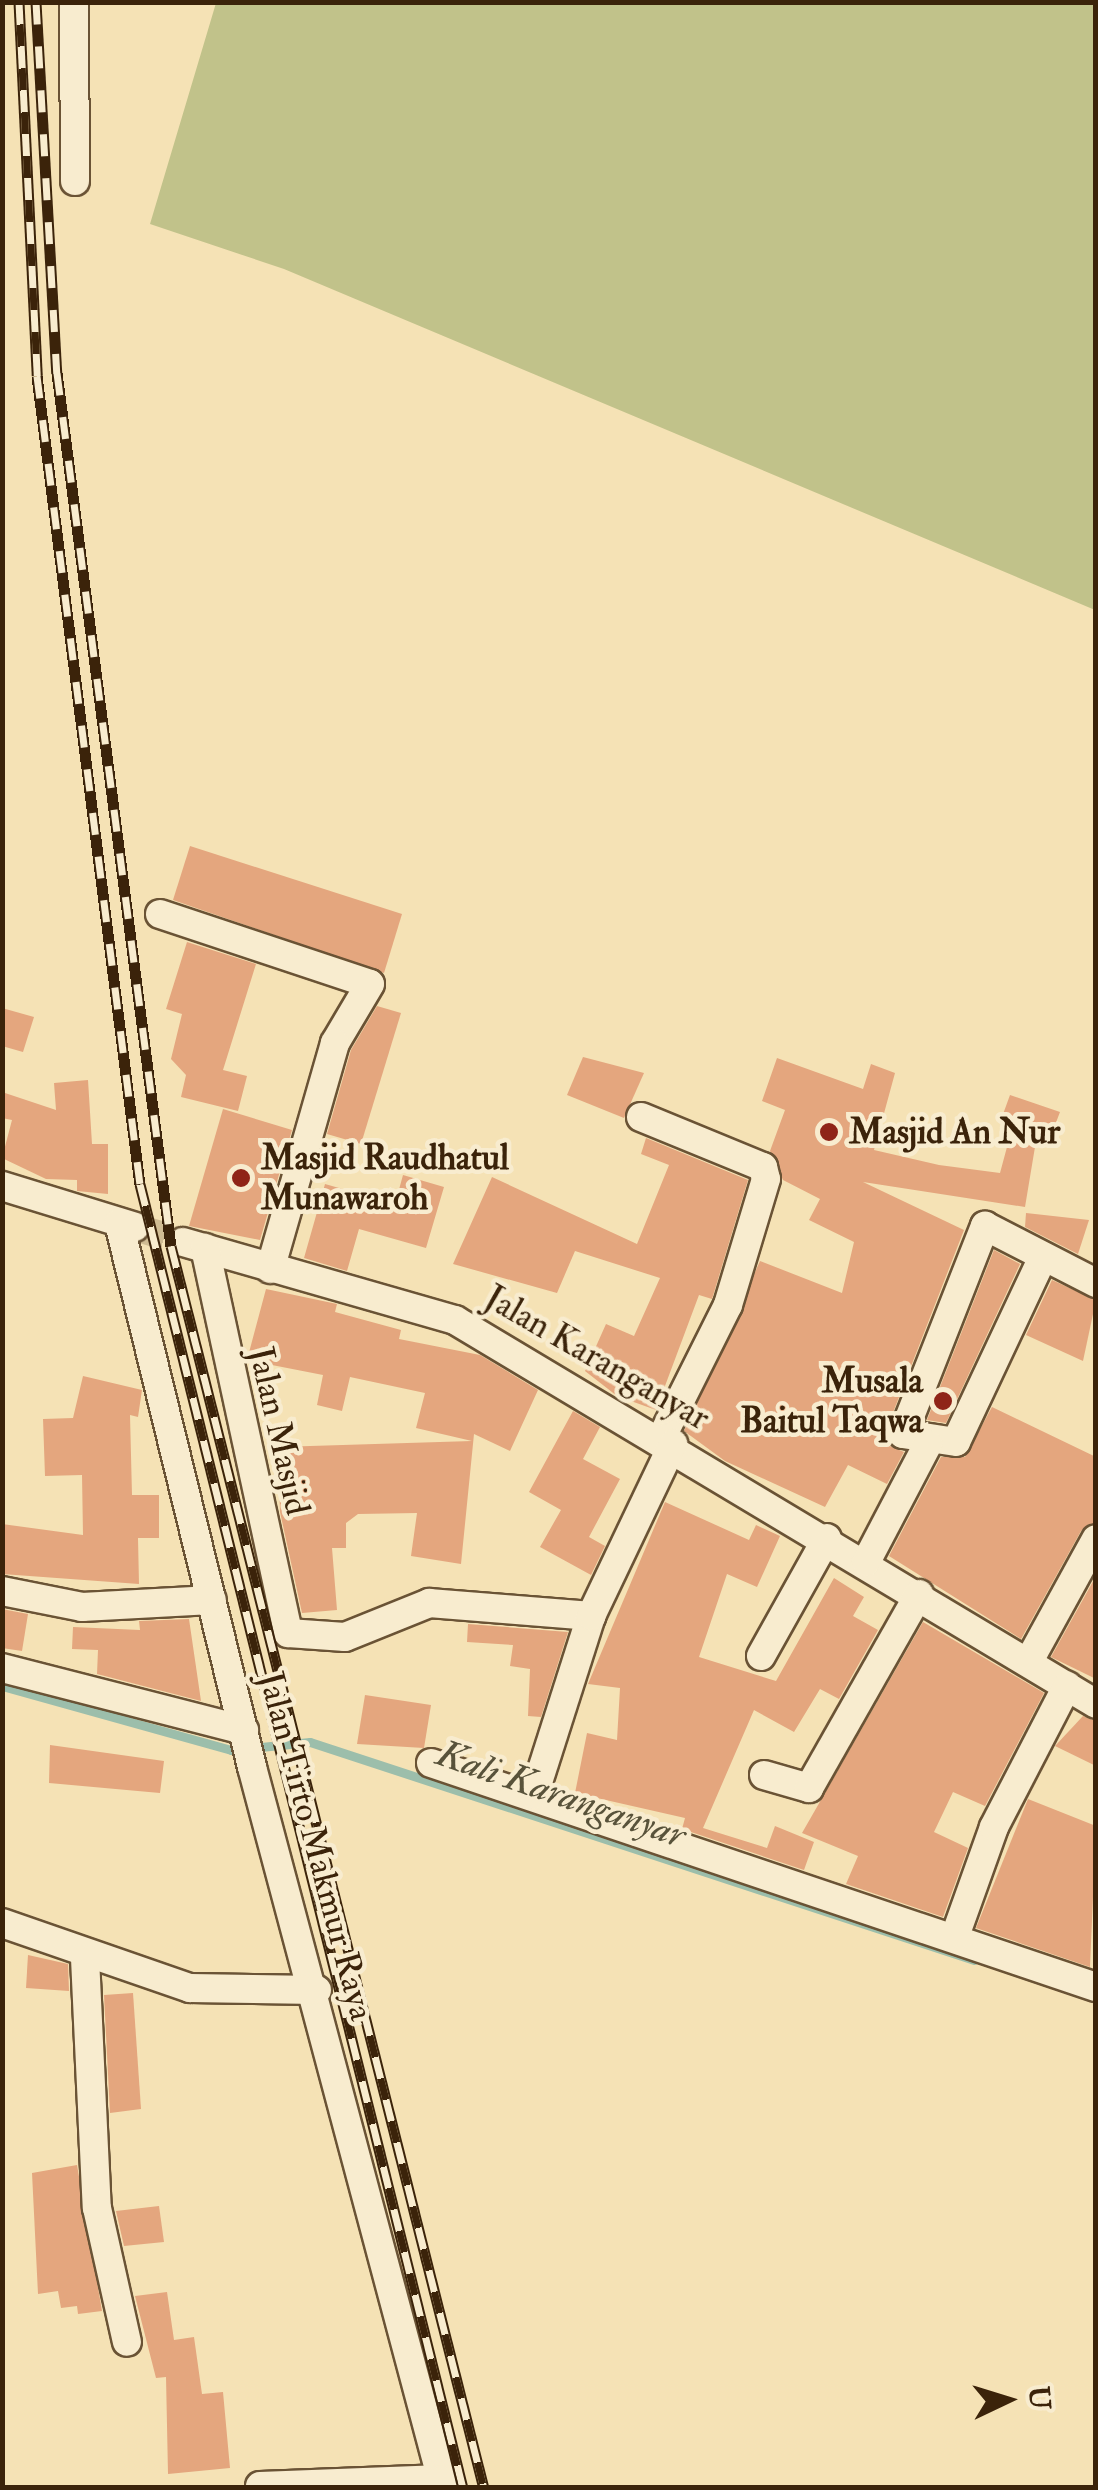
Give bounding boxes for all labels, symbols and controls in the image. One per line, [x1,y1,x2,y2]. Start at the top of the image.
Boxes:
place label: Masjid An Nur [849,1111,1060,1153]
marker: Masjid An Nur [818,1121,840,1143]
place label: Masjid Raudhatul Munawaroh [261,1137,509,1219]
marker: Masjid Raudhatul Munawaroh [230,1167,252,1189]
street label: Jalan Karanganyar [477,1277,717,1439]
street label: Jalan Masjid [239,1343,319,1519]
place label: Musala Baitul Taqwa [740,1360,923,1442]
marker: Musala Baitul Taqwa [932,1390,954,1412]
street label: Jalan Tirto Makmur Raya [249,1667,383,2025]
water label: Kali Karanganyar [431,1731,691,1859]
north arrow [958,2350,1058,2450]
text: U [1020,2385,1057,2411]

